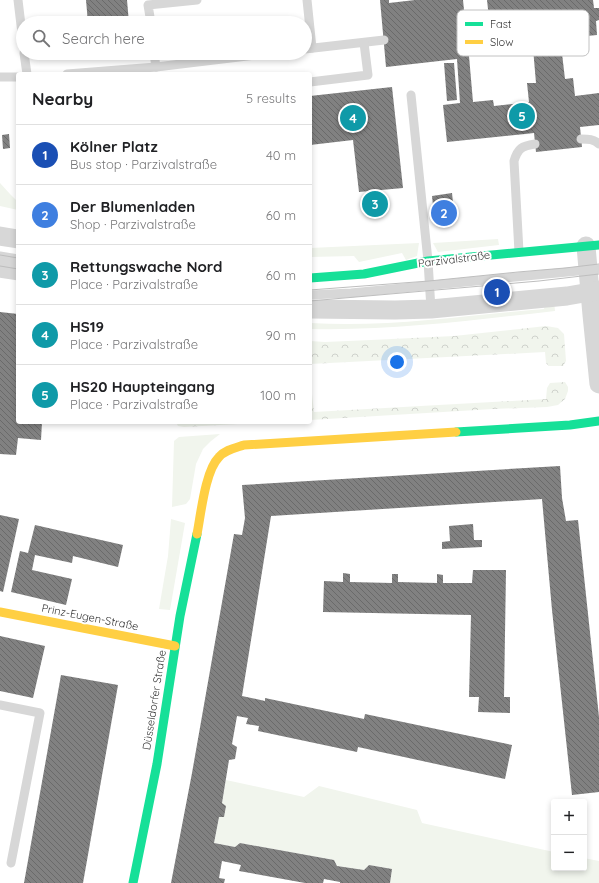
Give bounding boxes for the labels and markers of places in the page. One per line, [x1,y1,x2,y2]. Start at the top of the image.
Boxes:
pin: 5 [509,101,535,131]
pin: 4 [340,103,366,133]
pin: 3 [362,189,388,219]
pin: 2 [431,198,457,228]
pin: 1 [484,277,510,307]

